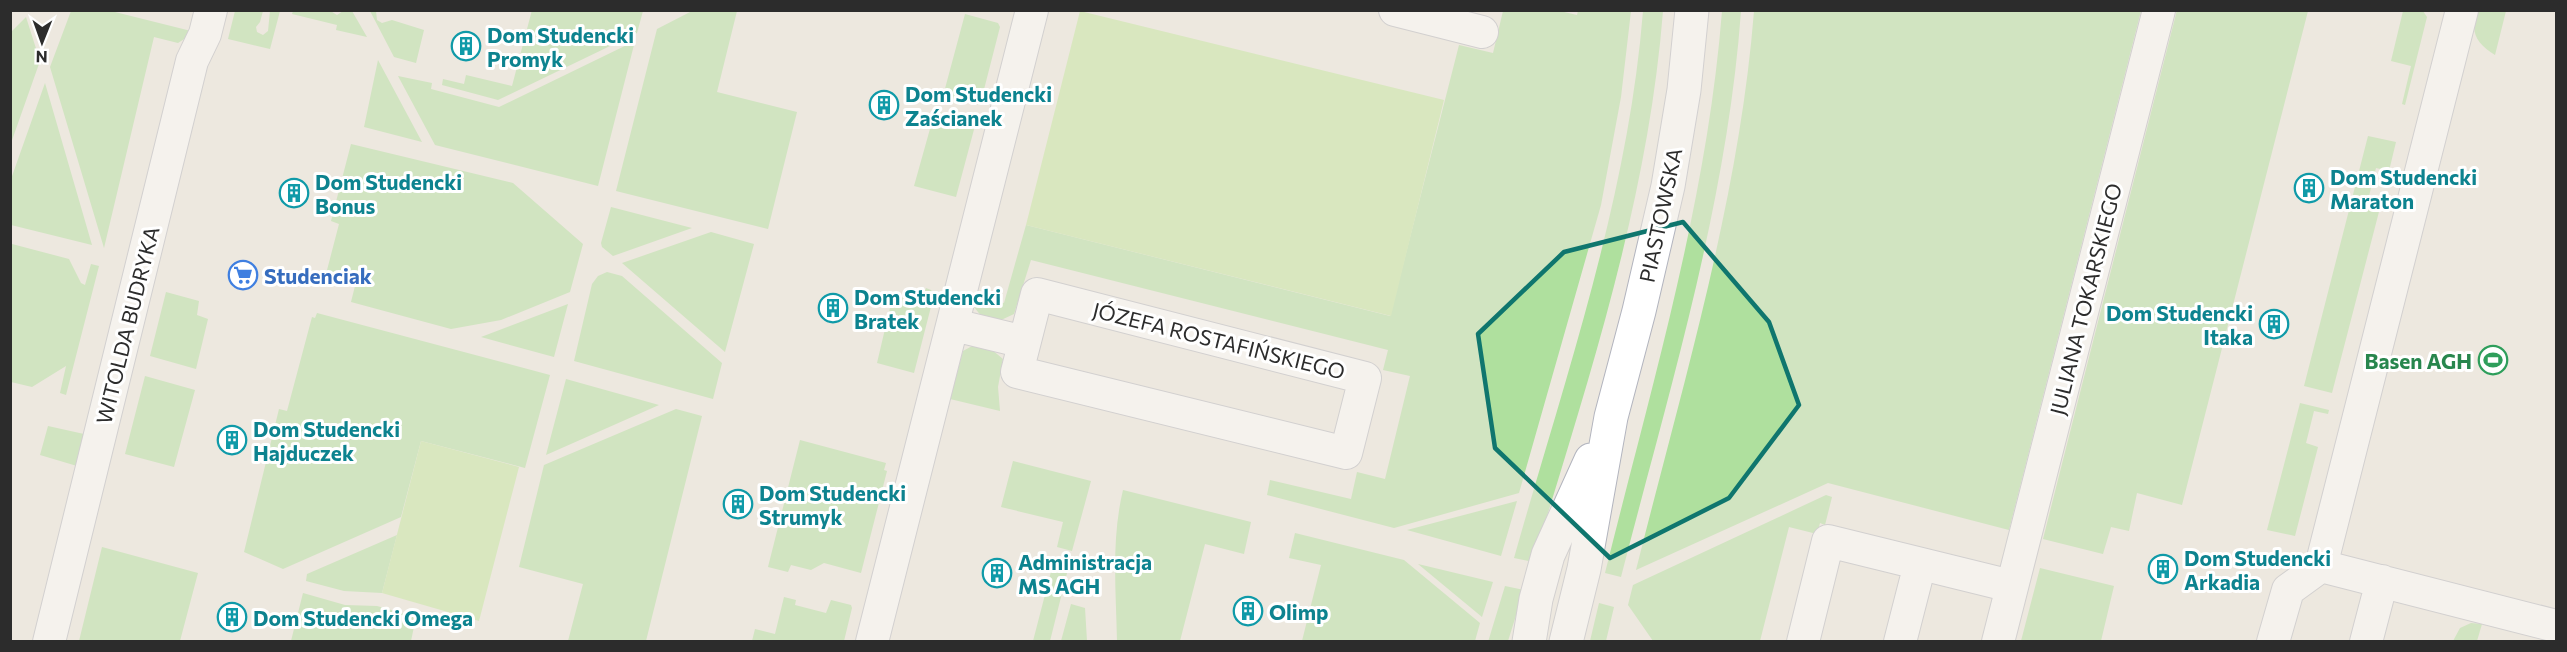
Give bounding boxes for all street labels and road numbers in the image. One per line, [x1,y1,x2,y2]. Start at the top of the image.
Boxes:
street label: PIASTOWSKA [1634,145,1686,285]
street label: JULIANA TOKARSKIEGO [2044,180,2126,418]
street label: WITOLDA BUDRYKA [90,224,164,426]
street label: JÓZEFA ROSTAFIŃSKIEGO [1090,297,1348,383]

